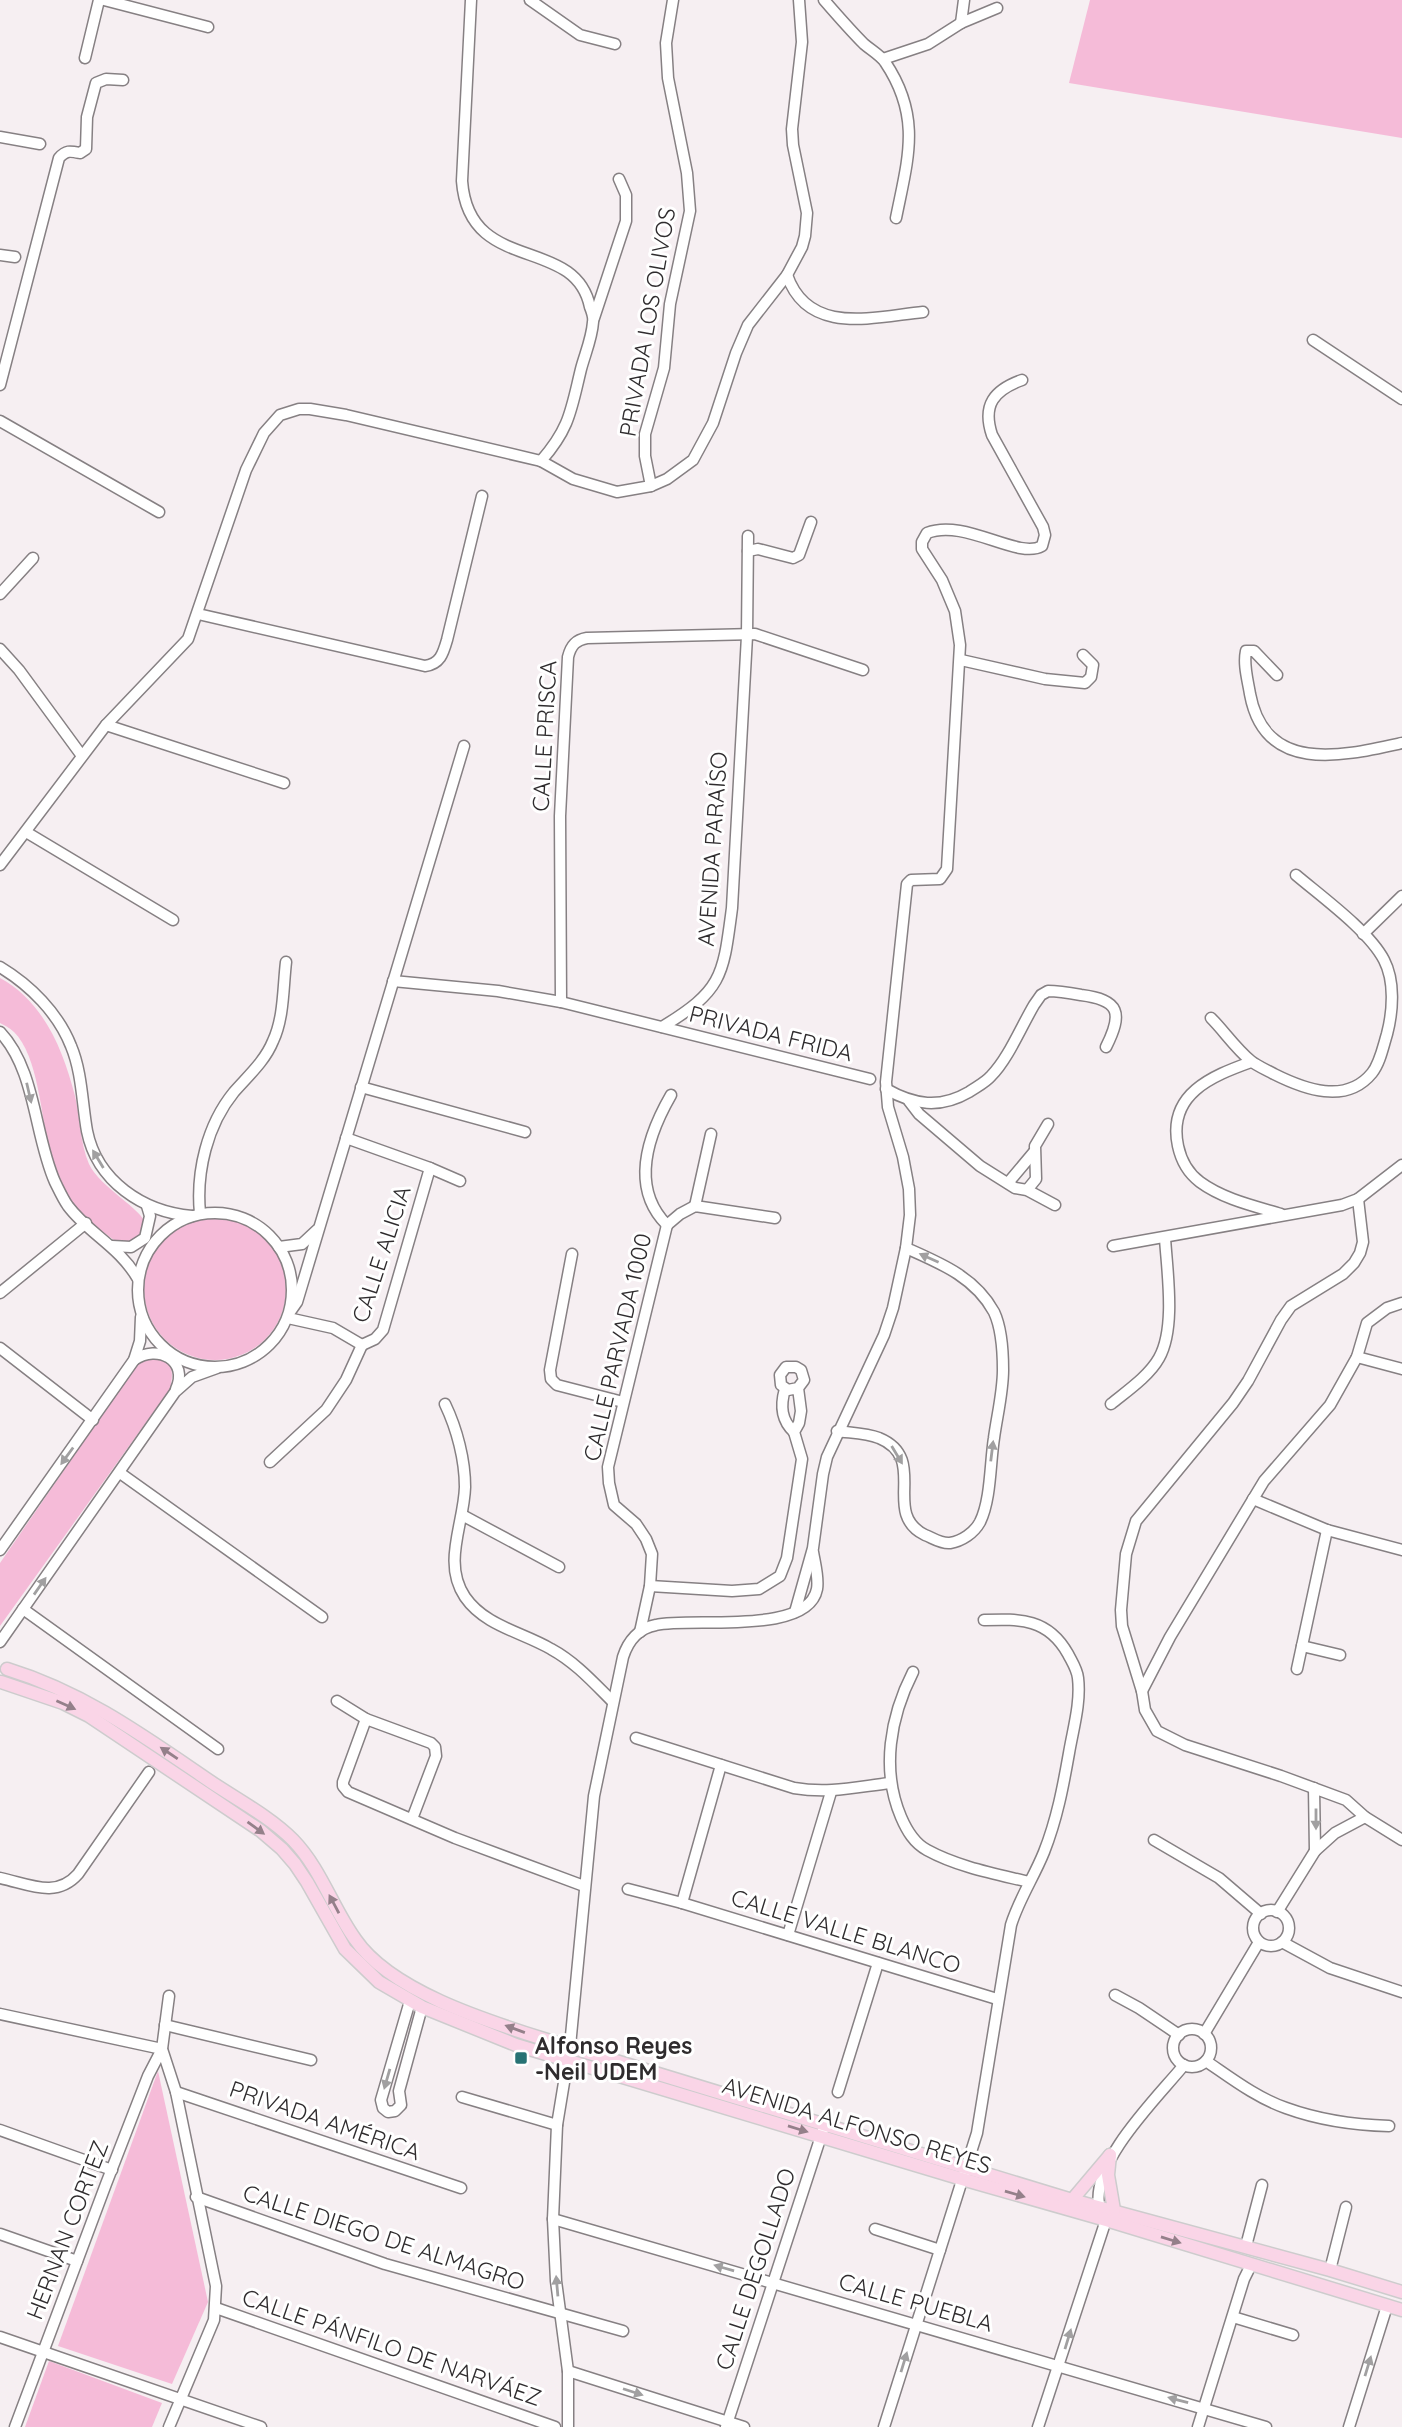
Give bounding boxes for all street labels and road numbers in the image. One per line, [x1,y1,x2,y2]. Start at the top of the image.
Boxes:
street label: PRIVADA LOS OLIVOS [613,205,681,439]
street label: CALLE PRISCA [526,660,562,812]
street label: AVENIDA PARAÍSO [691,750,733,948]
street label: PRIVADA FRIDA [686,999,856,1067]
street label: CALLE ALICIA [345,1182,417,1326]
street label: CALLE PARVADA 1000 [577,1230,657,1464]
street label: CALLE VALLE BLANCO [728,1882,964,1980]
street label: AVENIDA ALFONSO REYES [719,2070,995,2180]
street label: PRIVADA AMÉRICA [226,2074,424,2166]
street label: HERNAN CORTEZ [20,2137,114,2323]
street label: CALLE DEGOLLADO [709,2164,801,2374]
street label: CALLE DIEGO DE ALMAGRO [239,2178,529,2296]
street label: CALLE PUEBLA [836,2266,997,2338]
street label: CALLE PÁNFILO DE NARVÁEZ [239,2282,545,2412]

